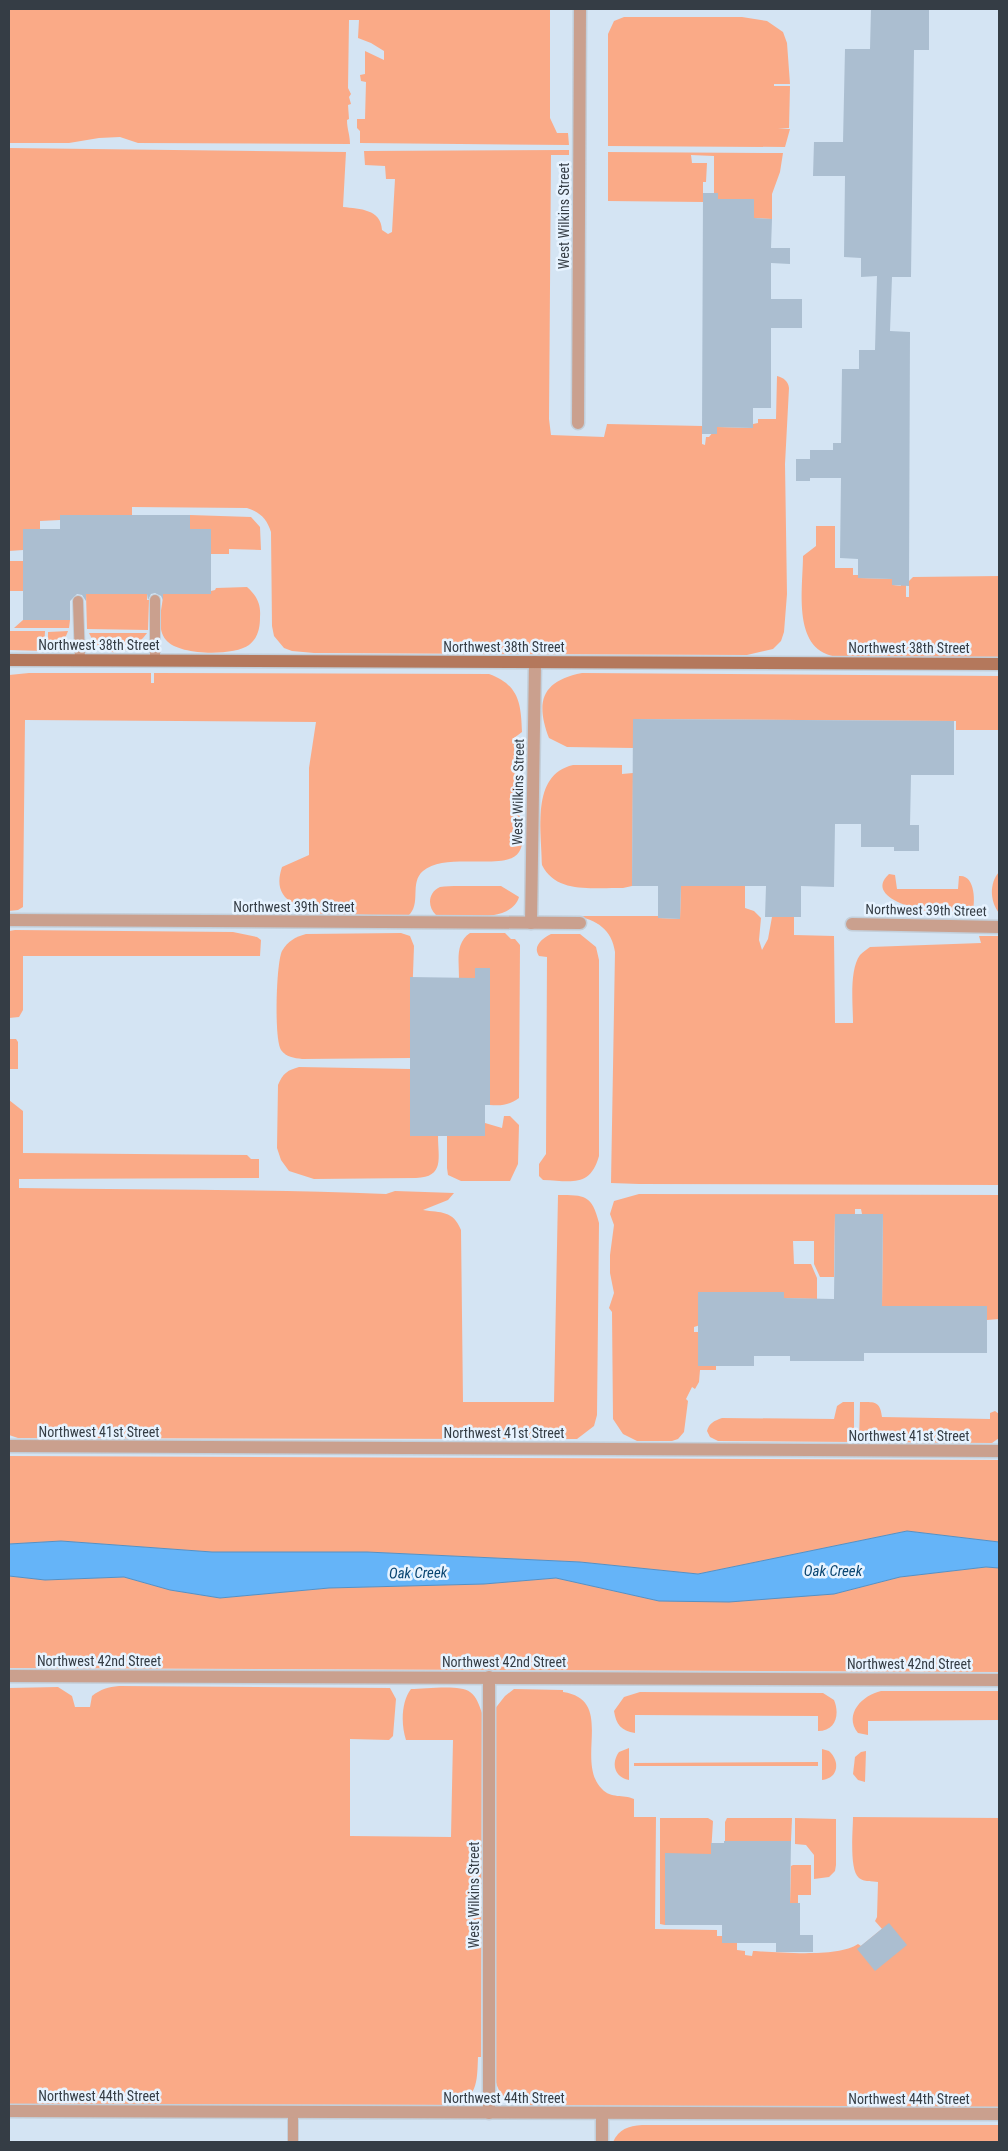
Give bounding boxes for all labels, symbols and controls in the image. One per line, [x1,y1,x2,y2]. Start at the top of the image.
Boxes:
street label: West Wilkins Street [556,163,572,269]
street label: Northwest 38th Street [38,637,160,653]
street label: Northwest 38th Street [443,639,565,655]
street label: Northwest 38th Street [848,640,970,656]
street label: West Wilkins Street [509,739,527,845]
street label: Northwest 39th Street [233,899,355,915]
street label: Northwest 39th Street [865,901,987,919]
street label: Northwest 41st Street [39,1424,159,1440]
street label: Northwest 41st Street [444,1425,564,1441]
street label: Northwest 41st Street [849,1428,969,1444]
water label: Oak Creek [804,1562,863,1580]
water label: Oak Creek [389,1563,448,1583]
street label: Northwest 42nd Street [37,1653,161,1669]
street label: Northwest 42nd Street [442,1654,566,1670]
street label: Northwest 42nd Street [847,1656,971,1672]
street label: West Wilkins Street [466,1842,482,1948]
street label: Northwest 44th Street [38,2088,160,2104]
street label: Northwest 44th Street [443,2090,565,2106]
street label: Northwest 44th Street [848,2091,970,2107]

